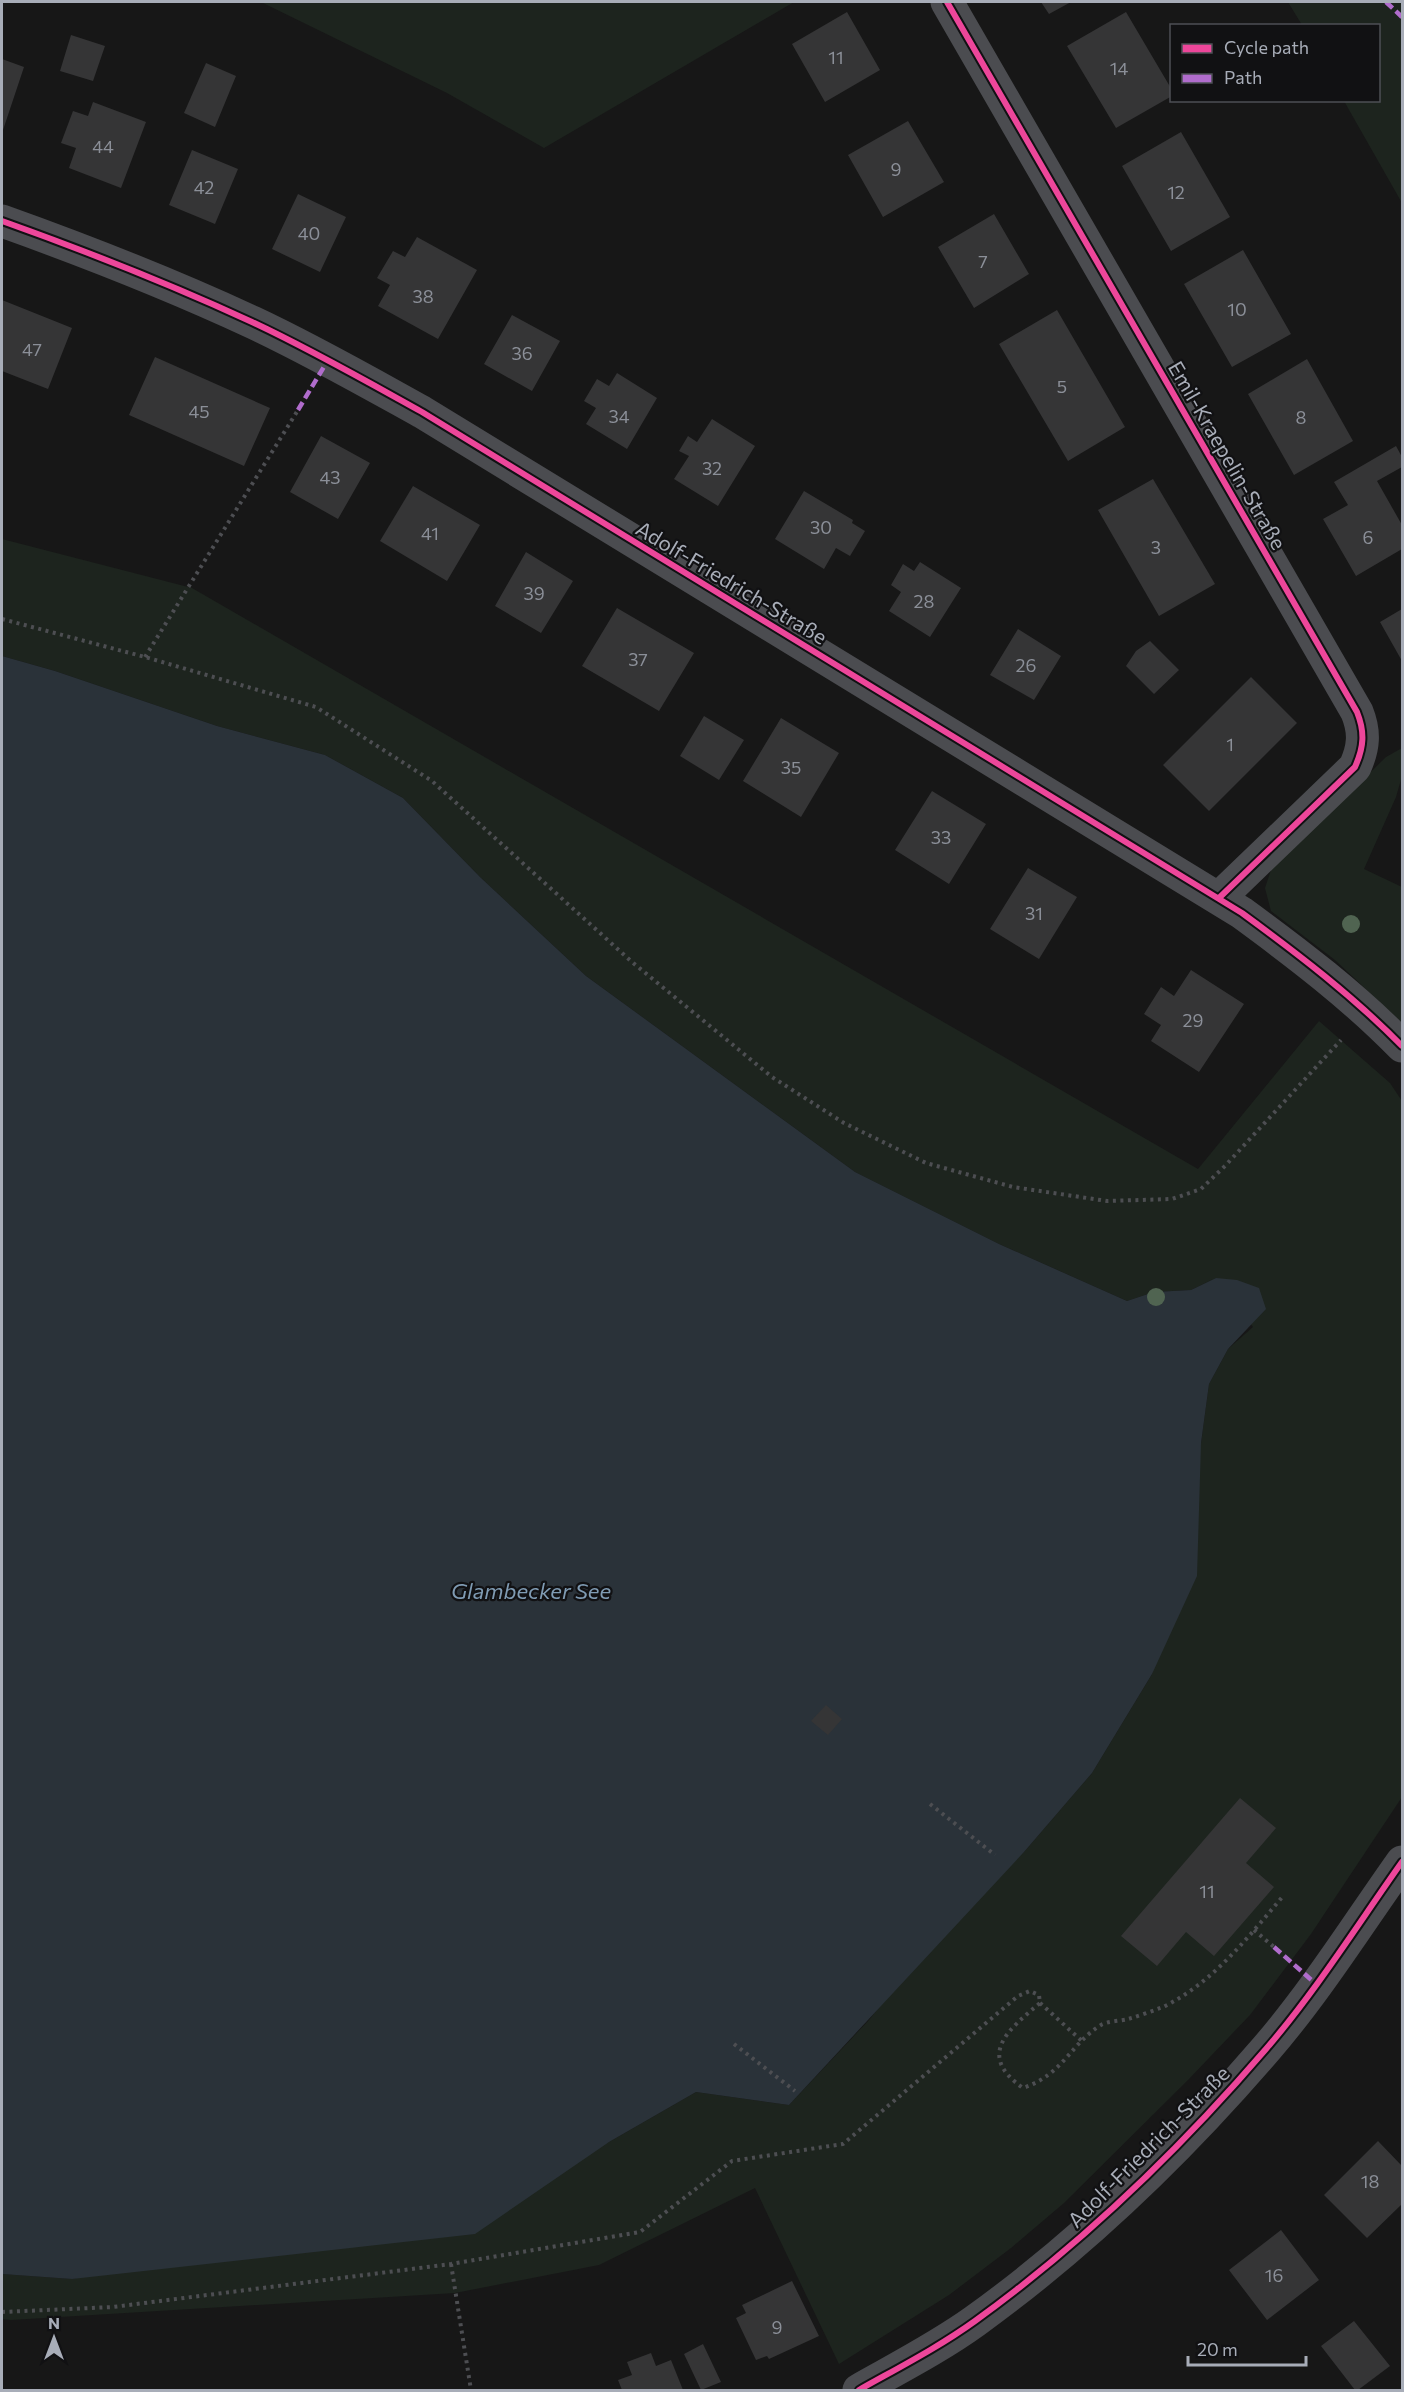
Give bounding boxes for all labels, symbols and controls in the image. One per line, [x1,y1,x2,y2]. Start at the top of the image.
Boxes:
legend [1170,24,1380,102]
text: Cycle path [1224,36,1309,58]
house number: 11 [828,46,844,68]
house number: 14 [1110,57,1128,79]
text: Path [1224,66,1262,88]
house number: 44 [92,135,114,157]
house number: 9 [891,158,901,180]
house number: 42 [194,176,214,198]
house number: 12 [1167,181,1185,203]
house number: 40 [298,222,320,244]
house number: 7 [978,250,988,272]
house number: 38 [412,285,434,307]
house number: 10 [1227,298,1247,320]
house number: 47 [22,338,42,360]
house number: 36 [511,342,533,364]
street label: Emil-Kraepelin-Straße [1164,356,1292,554]
house number: 5 [1057,375,1067,397]
house number: 45 [188,400,210,422]
house number: 34 [608,405,630,427]
house number: 8 [1296,406,1307,428]
house number: 32 [702,457,722,479]
house number: 43 [319,466,341,488]
street label: Adolf-Friedrich-Straße [632,515,832,649]
house number: 30 [810,516,832,538]
house number: 41 [421,522,439,544]
house number: 6 [1363,526,1373,548]
house number: 3 [1151,536,1161,558]
house number: 39 [523,582,545,604]
house number: 28 [914,590,935,612]
house number: 37 [628,648,648,670]
house number: 26 [1016,654,1036,676]
house number: 1 [1226,733,1234,755]
house number: 35 [781,756,801,778]
house number: 33 [931,826,951,848]
house number: 31 [1025,902,1043,924]
house number: 29 [1183,1009,1203,1031]
water label: Glambecker See [451,1577,611,1604]
house number: 11 [1199,1880,1215,1902]
street label: Adolf-Friedrich-Straße [1062,2060,1234,2232]
house number: 18 [1361,2170,1379,2192]
house number: 16 [1265,2264,1283,2286]
north arrow [24,2308,84,2368]
text: N [48,2313,60,2332]
house number: 9 [772,2316,782,2338]
scale bar [1188,2329,1306,2367]
text: 20 m [1197,2338,1238,2360]

